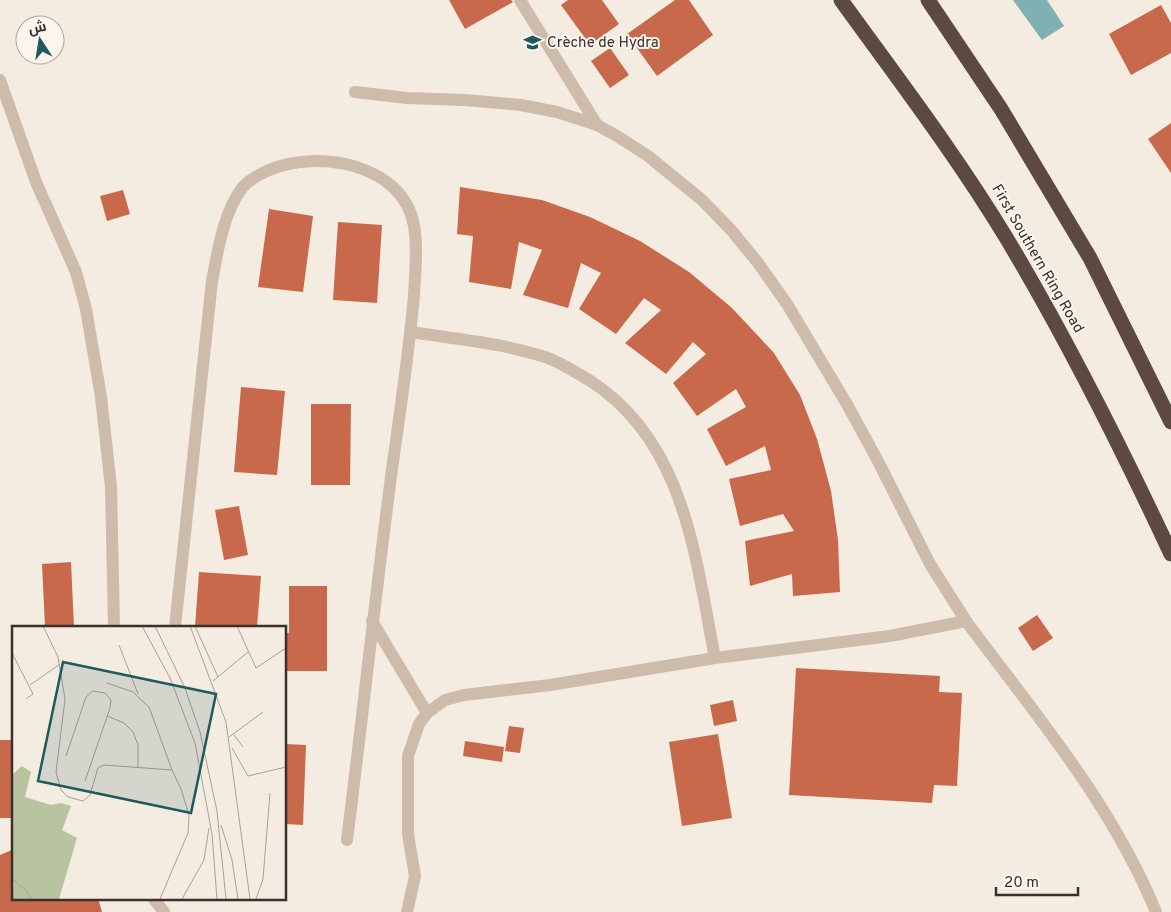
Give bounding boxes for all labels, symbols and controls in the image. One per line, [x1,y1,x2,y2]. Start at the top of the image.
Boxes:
north arrow [15,15,65,65]
text: ش [27,18,48,39]
school or university icon: Crèche de Hydra [523,33,543,53]
place label: Crèche de Hydra [547,34,659,53]
street label: First Southern Ring Road [987,181,1087,337]
inset map [12,626,286,900]
scale bar [996,864,1078,896]
text: 20 m [1004,874,1039,893]

